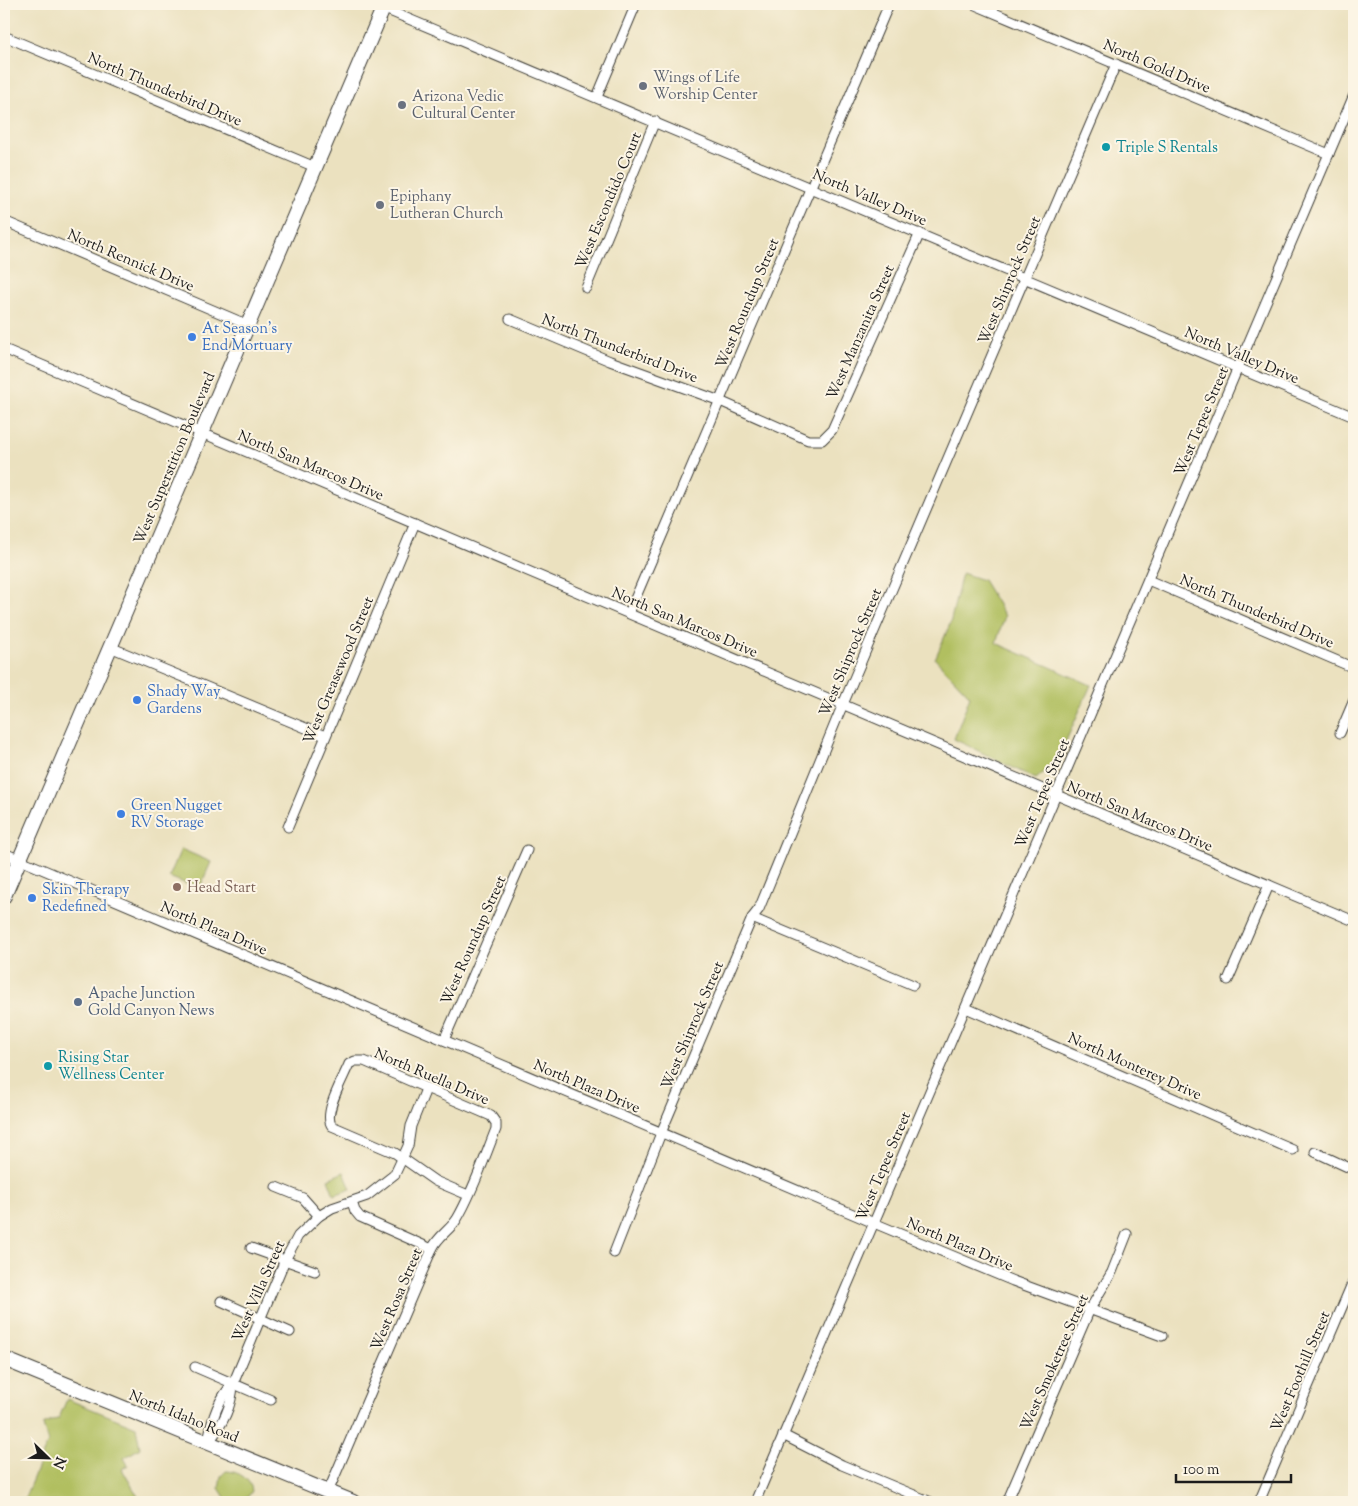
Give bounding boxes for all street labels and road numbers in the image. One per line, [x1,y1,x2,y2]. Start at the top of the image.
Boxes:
street label: North Gold Drive [1099,35,1213,99]
street label: North Thunderbird Drive [84,48,245,132]
street label: West Escondido Court [571,129,648,272]
street label: North Valley Drive [809,165,930,232]
street label: West Shiprock Street [974,213,1047,348]
street label: North Rennick Drive [64,225,197,298]
street label: West Roundup Street [711,235,785,372]
street label: West Manzanita Street [822,262,901,403]
street label: North Thunderbird Drive [538,310,701,389]
street label: North Valley Drive [1181,323,1302,390]
street label: West Tepee Street [1170,364,1235,479]
street label: West Superstition Boulevard [129,369,221,548]
street label: North San Marcos Drive [234,426,387,507]
street label: North Thunderbird Drive [1176,570,1337,654]
street label: North San Marcos Drive [608,583,761,664]
street label: West Shiprock Street [815,585,888,720]
street label: West Greasewood Street [299,594,380,748]
street label: West Tepee Street [1011,736,1076,851]
street label: North San Marcos Drive [1063,777,1216,858]
street label: West Roundup Street [436,873,512,1009]
street label: North Plaza Drive [157,897,270,961]
street label: West Shiprock Street [657,958,730,1093]
street label: North Monterey Drive [1064,1028,1205,1106]
street label: North Ruella Drive [371,1044,492,1111]
street label: North Plaza Drive [530,1055,643,1119]
street label: West Tepee Street [852,1109,917,1224]
street label: North Plaza Drive [903,1213,1016,1277]
street label: West Villa Street [228,1238,291,1346]
street label: West Rosa Street [366,1245,428,1354]
street label: West Smoketree Street [1016,1291,1095,1434]
street label: West Foothill Street [1266,1308,1336,1435]
street label: North Idaho Road [125,1386,242,1449]

